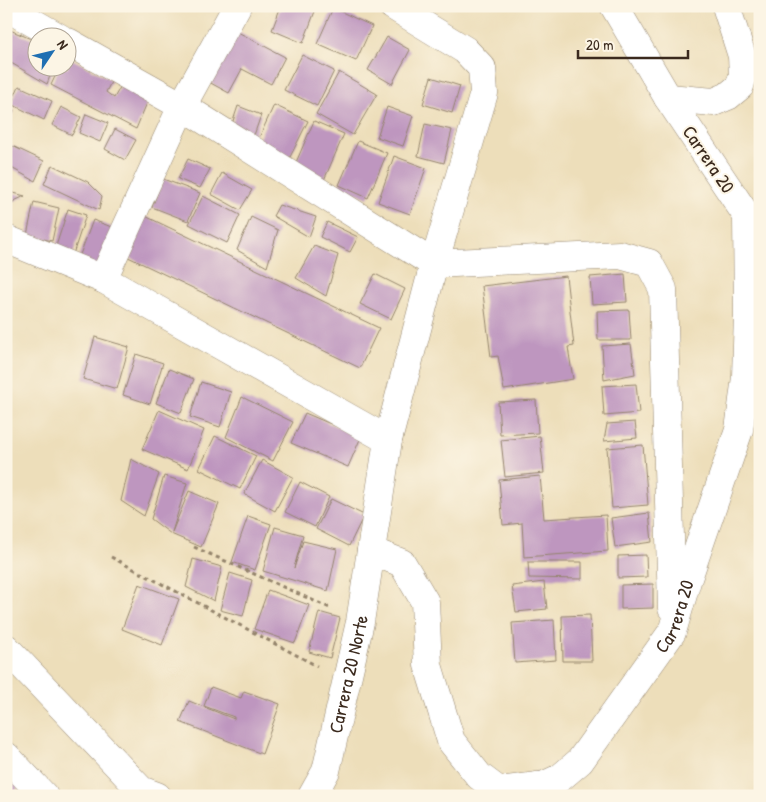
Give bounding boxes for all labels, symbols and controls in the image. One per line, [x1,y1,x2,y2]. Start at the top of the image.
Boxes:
north arrow [28,28,78,78]
scale bar [578,28,688,60]
text: 20 m [586,34,613,55]
text: N [53,36,73,53]
street label: Carrera 20 [677,120,741,198]
street label: Carrera 20 [648,577,700,658]
street label: Carrera 20 Norte [322,613,374,736]

